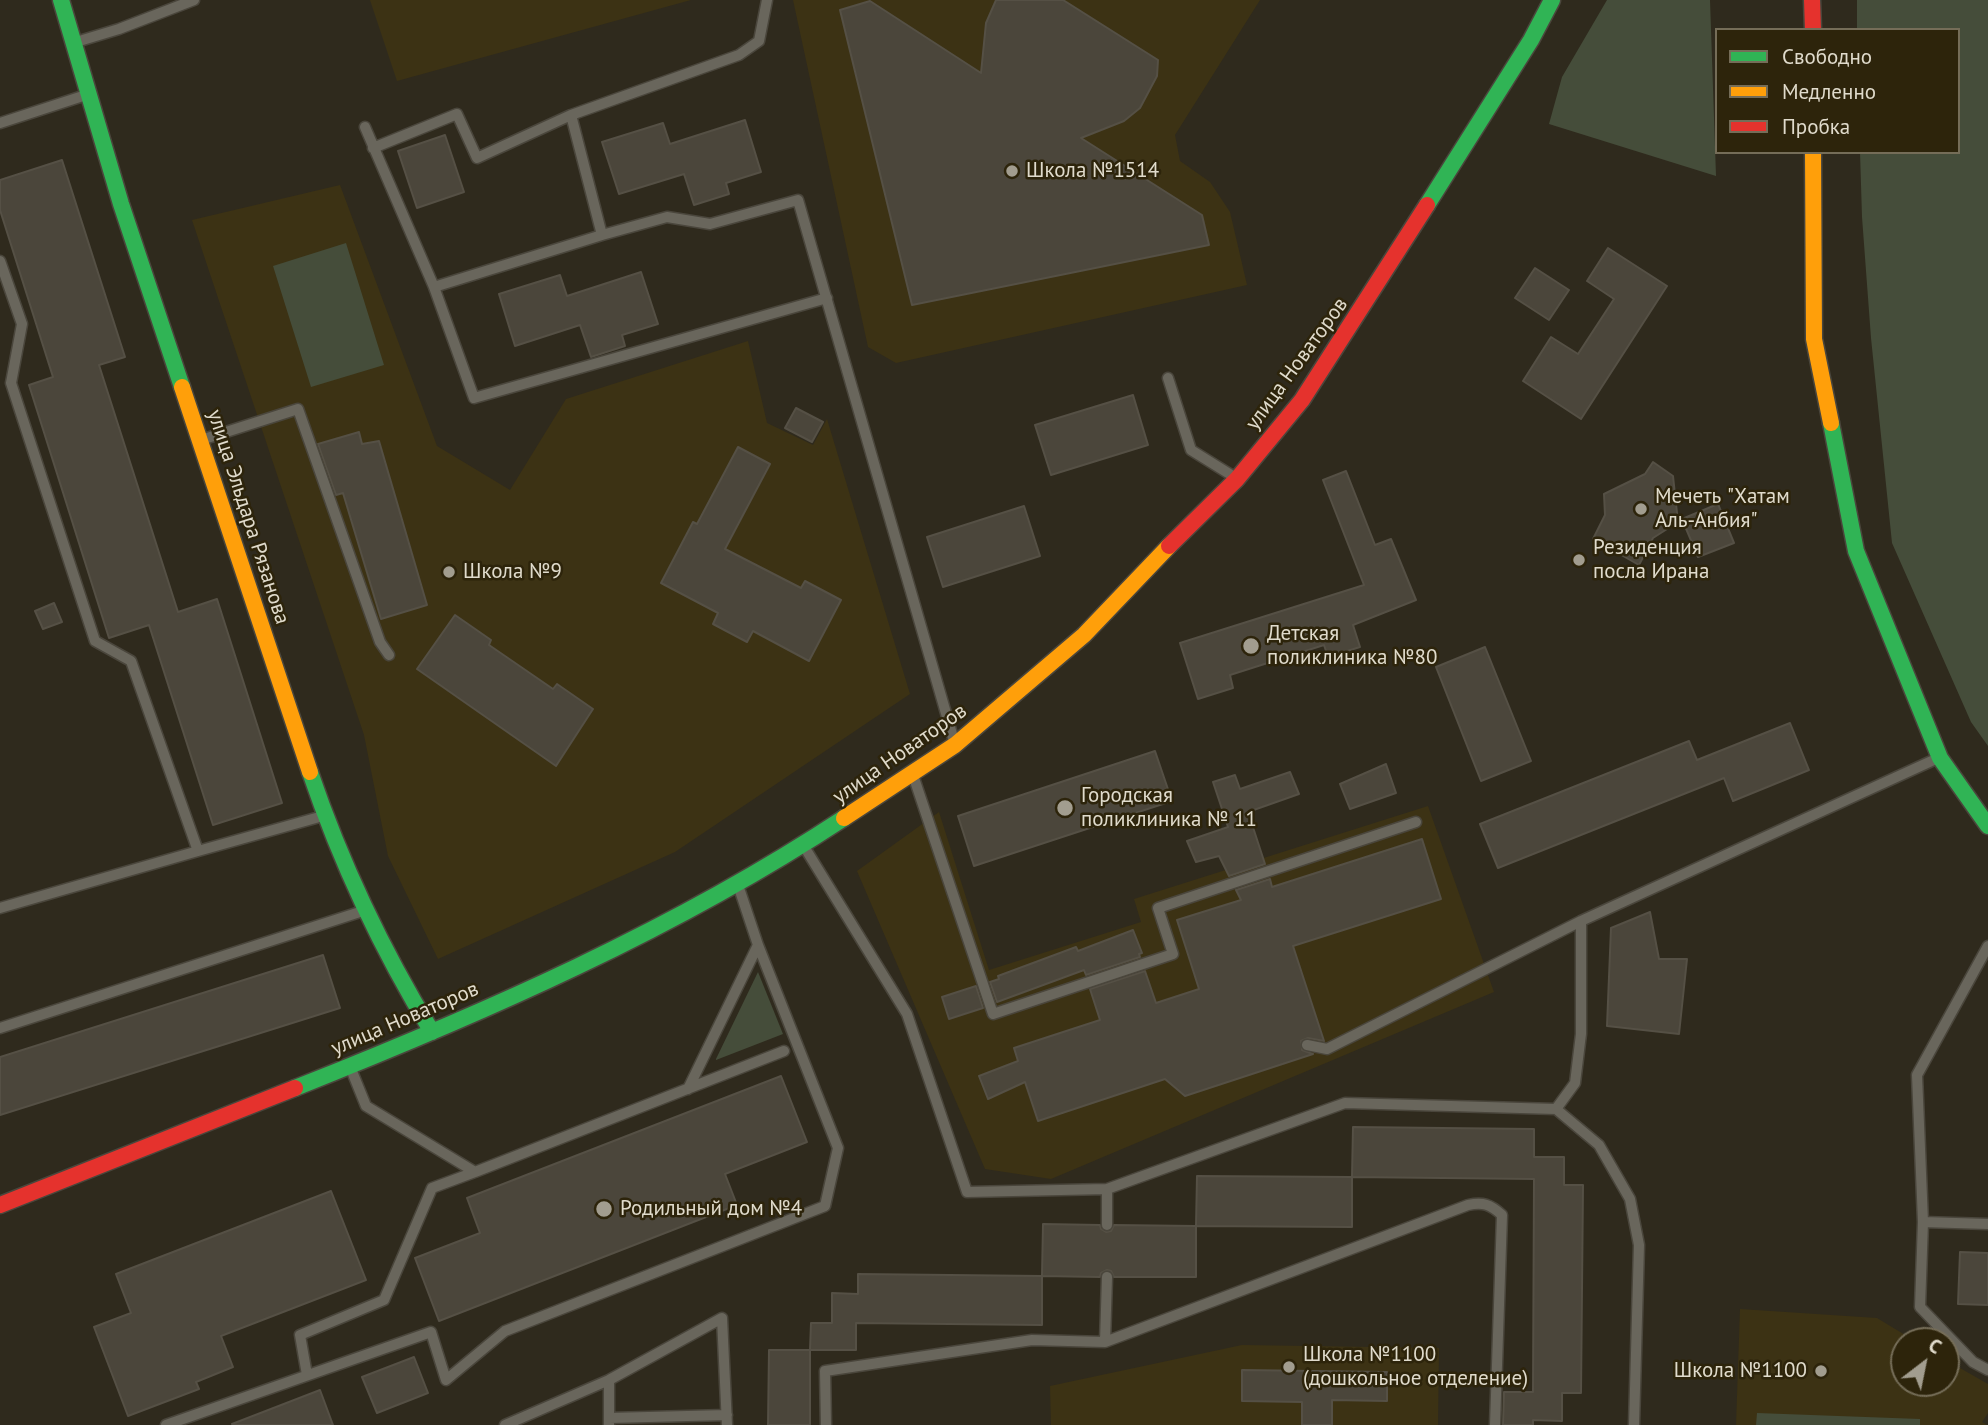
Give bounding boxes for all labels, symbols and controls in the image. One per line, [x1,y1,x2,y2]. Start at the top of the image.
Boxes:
legend [1715,28,1960,154]
text: Свободно [1782,43,1872,70]
text: Медленно [1782,78,1876,105]
text: Пробка [1782,113,1850,140]
place label: Школа №1514 [1026,158,1159,184]
marker: Школа №1514 [1004,163,1020,179]
street label: улица Новаторов [1240,293,1354,435]
street label: улица Эльдара Рязанова [201,406,295,628]
place label: Мечеть "Хатам Аль-Анбия" [1655,484,1790,534]
marker: Мечеть "Хатам Аль-Анбия" [1633,501,1649,517]
place label: Резиденция посла Ирана [1593,535,1709,585]
marker: Резиденция посла Ирана [1571,552,1587,568]
place label: Школа №9 [463,559,562,585]
marker: Школа №9 [441,564,457,580]
place label: Детская поликлиника №80 [1267,621,1437,671]
marker: Детская поликлиника №80 [1241,636,1261,656]
street label: улица Новаторов [828,698,972,810]
place label: Городская поликлиника № 11 [1081,783,1257,833]
marker: Городская поликлиника № 11 [1055,798,1075,818]
street label: улица Новаторов [328,977,482,1061]
place label: Родильный дом №4 [620,1196,802,1222]
marker: Родильный дом №4 [594,1199,614,1219]
north arrow [1890,1327,1960,1397]
text: С [1924,1333,1946,1359]
place label: Школа №1100 (дошкольное отделение) [1303,1342,1528,1392]
place label: Школа №1100 [1674,1358,1807,1384]
marker: Школа №1100 (дошкольное отделение) [1281,1359,1297,1375]
marker: Школа №1100 [1813,1363,1829,1379]

